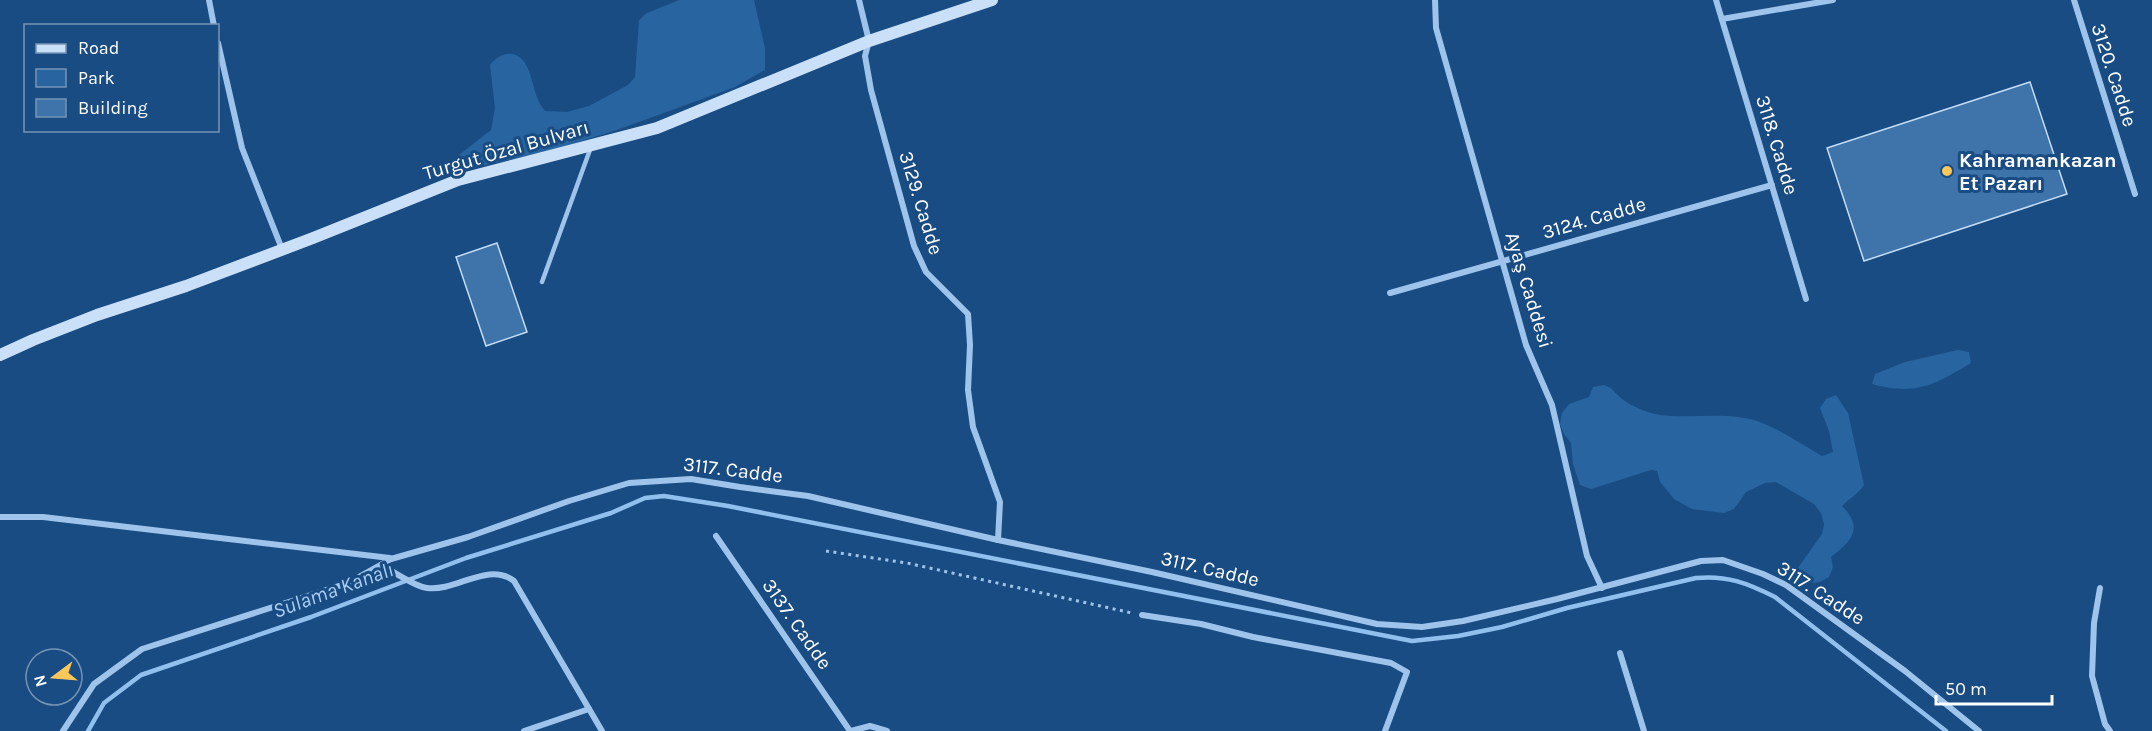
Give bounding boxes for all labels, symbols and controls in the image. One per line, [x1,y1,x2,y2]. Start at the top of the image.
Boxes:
street label: 3120. Cadde [2086,20,2142,130]
legend [24,24,219,132]
text: Road [78,37,119,59]
text: Park [78,67,115,89]
street label: 3118. Cadde [1751,92,1803,198]
text: Building [78,97,148,119]
street label: Turgut Özal Bulvarı [420,115,592,185]
street label: 3129. Cadde [894,148,948,258]
place label: Kahramankazan Et Pazarı [1959,149,2117,195]
marker: Kahramankazan Et Pazarı [1940,164,1954,178]
street label: 3124. Cadde [1540,192,1648,244]
street label: Ayaş Caddesi [1500,229,1558,351]
street label: 3117. Cadde [682,452,784,488]
street label: 3117. Cadde [1159,547,1261,591]
street label: 3117. Cadde [1773,556,1869,630]
water label: Sulama Kanalı [269,557,397,623]
street label: 3137. Cadde [757,574,837,674]
north arrow [24,647,84,707]
scale bar [1936,668,2052,706]
text: N [29,673,51,689]
text: 50 m [1945,678,1987,700]

